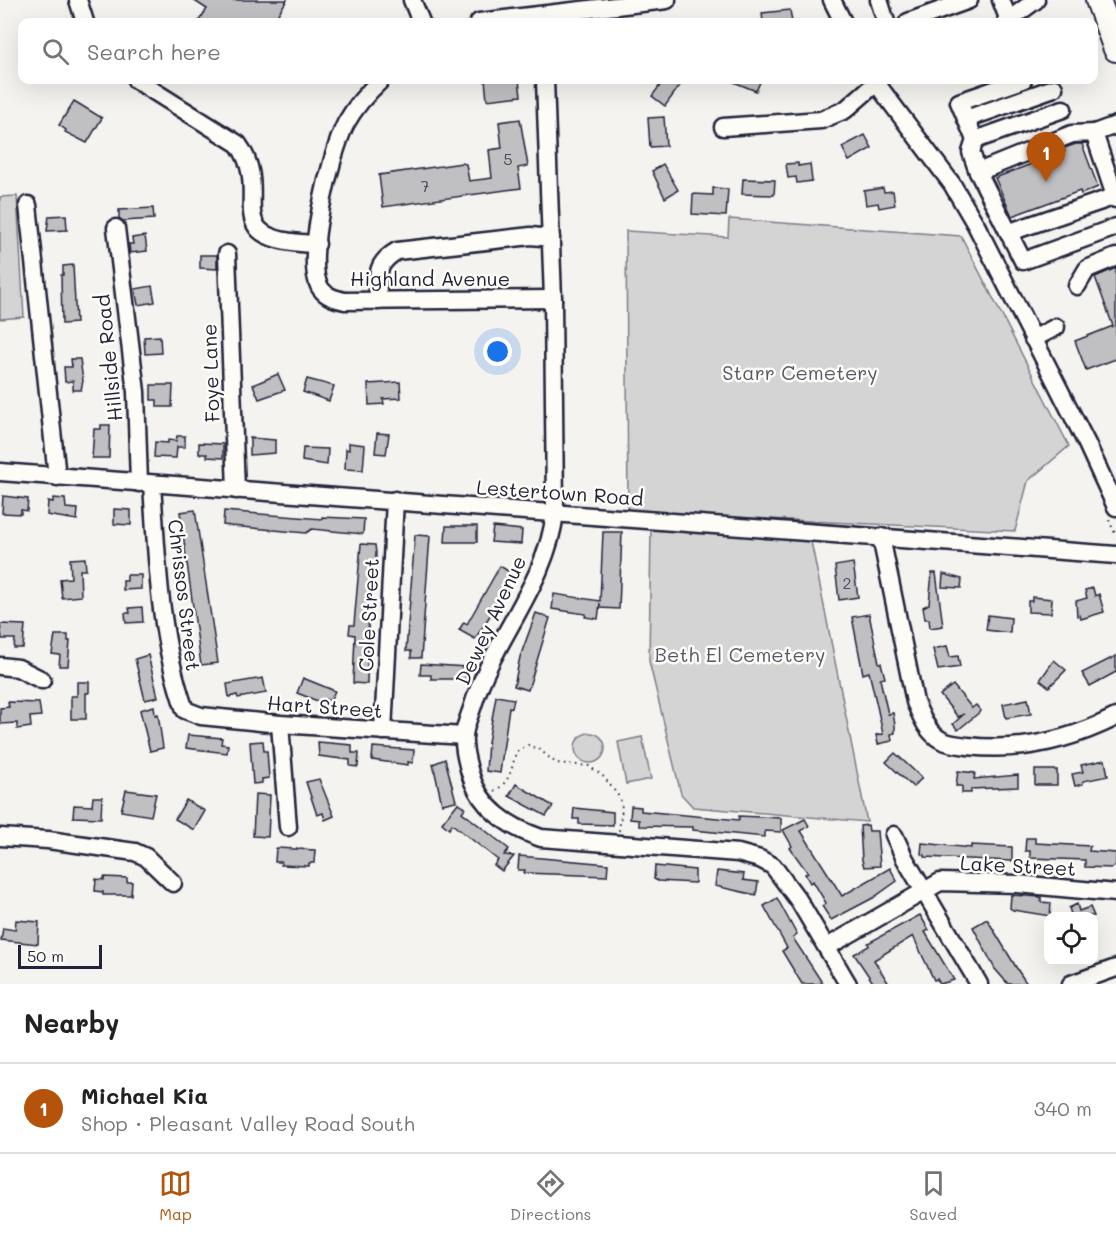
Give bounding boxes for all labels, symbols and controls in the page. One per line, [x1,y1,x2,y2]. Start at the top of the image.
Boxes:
search box [18,18,1098,84]
icon: search [39,35,72,68]
text: Search here [87,37,221,66]
pin: 1 [1026,132,1066,182]
house number: 5 [503,148,513,169]
house number: 7 [421,175,430,196]
street label: Highland Avenue [350,265,510,291]
street label: Hillside Road [88,293,128,423]
street label: Foye Lane [195,323,225,423]
your location [483,337,512,366]
park label: Starr Cemetery [722,359,878,385]
street label: Lestertown Road [476,473,644,511]
street label: Chrissos Street [163,518,207,672]
street label: Dewey Avenue [449,551,531,689]
street label: Cole Street [352,558,384,672]
house number: 2 [843,572,851,593]
park label: Beth El Cemetery [655,641,825,667]
street label: Hart Street [266,689,384,723]
street label: Lake Street [959,849,1077,881]
map controls [1044,912,1098,966]
button: locate [1044,912,1098,966]
scale bar [18,942,102,970]
text: 50 m [27,945,64,966]
text: Nearby [24,1006,119,1040]
text: Michael Kia [81,1081,208,1110]
text: 1 [39,1095,48,1121]
text: 340 m [1034,1095,1092,1121]
text: Shop · Pleasant Valley Road South [81,1110,415,1136]
tab: Map [159,1167,192,1224]
tab: Directions [510,1167,591,1224]
tab: Saved [909,1167,957,1224]

